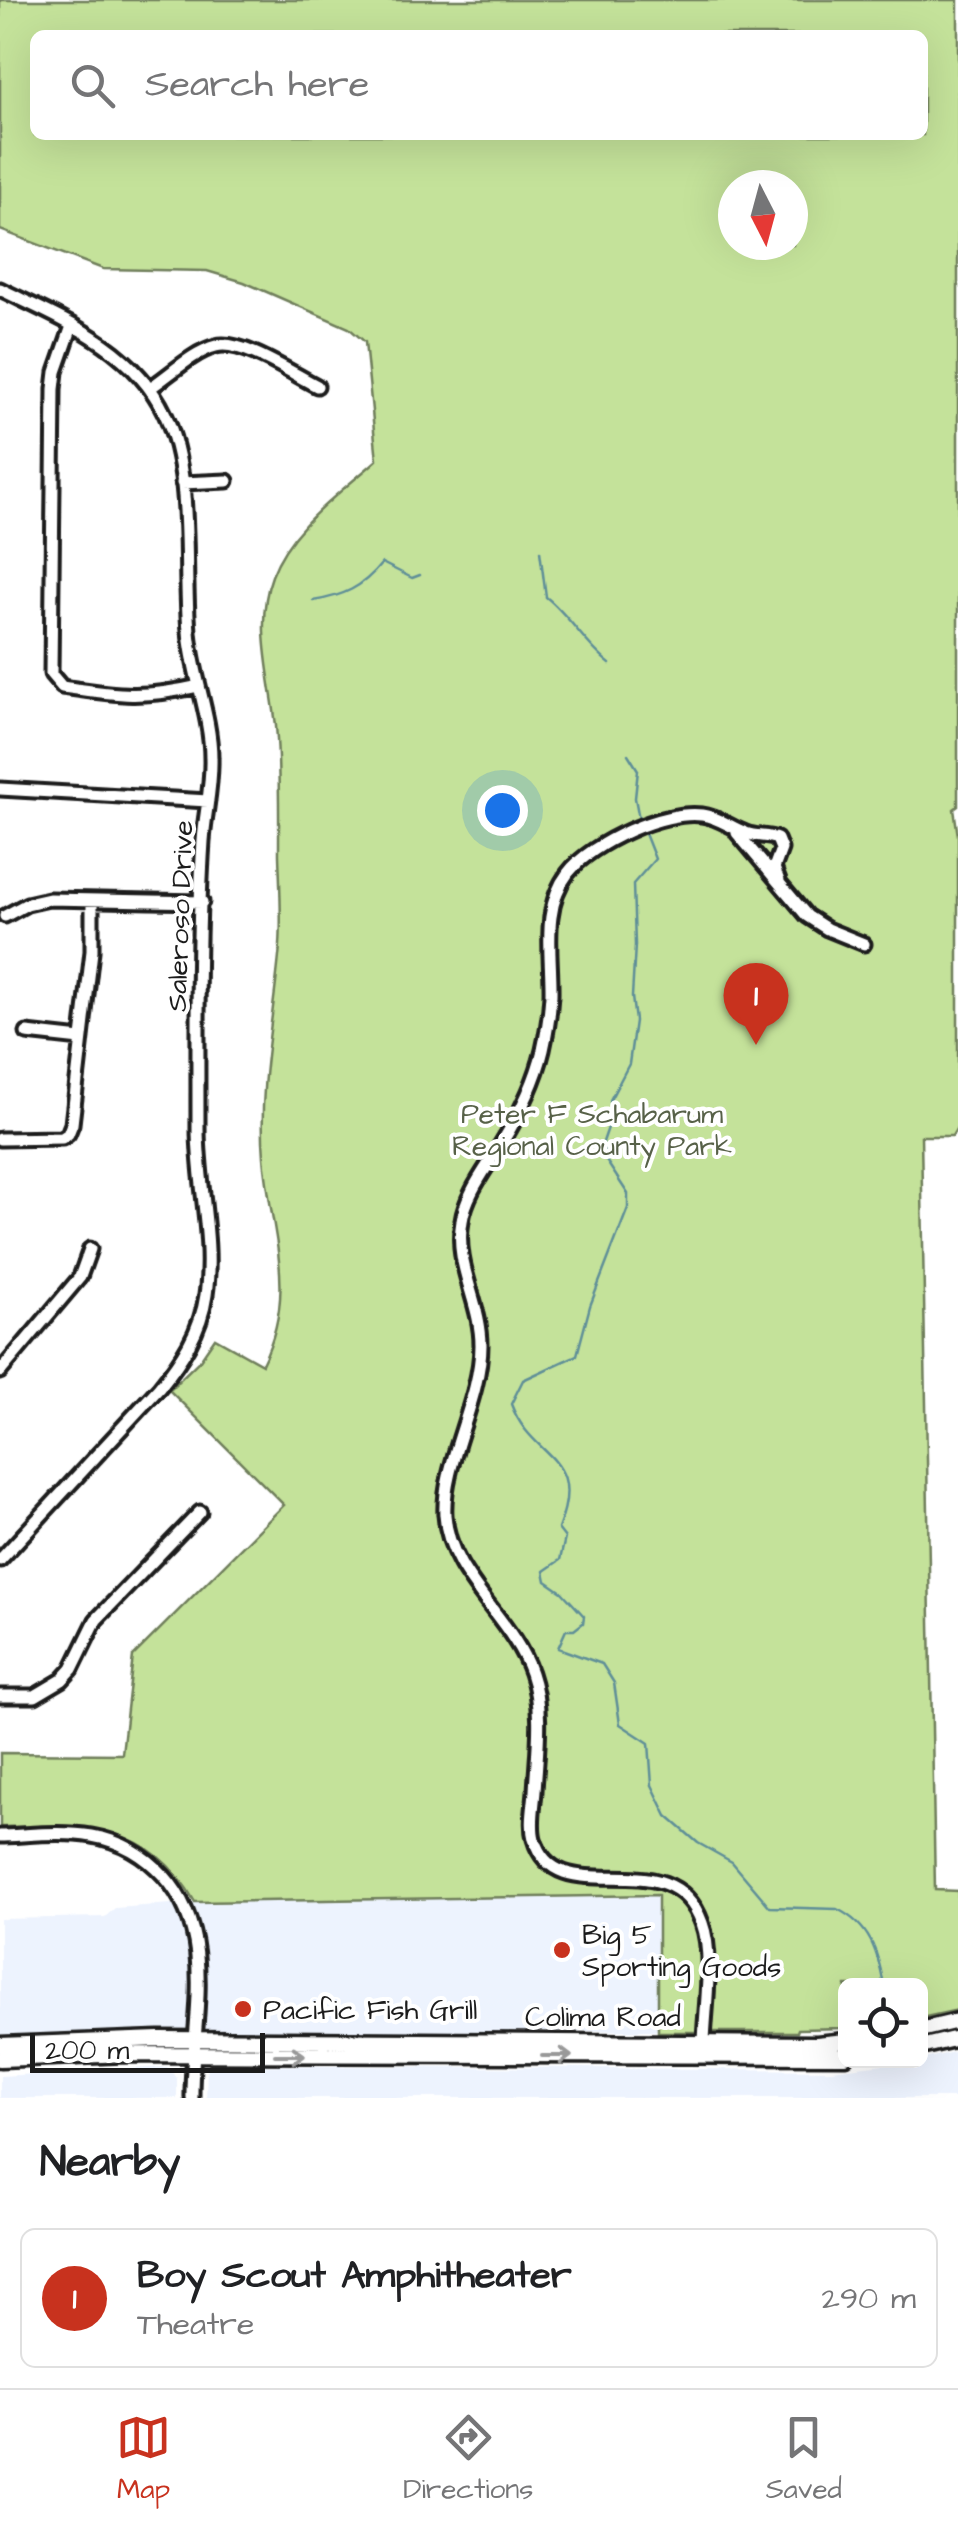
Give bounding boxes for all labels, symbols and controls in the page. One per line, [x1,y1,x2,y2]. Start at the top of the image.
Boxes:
search box [30,30,928,140]
icon: search [65,58,120,113]
text: Search here [145,59,369,111]
north arrow [718,170,808,260]
your location [477,785,528,836]
street label: Saleroso Drive [158,820,203,1012]
pin: 1 [724,962,788,1045]
park label: Peter F Schabarum Regional County Park [452,1095,732,1168]
place label: Big 5 Sporting Goods [582,1916,781,1988]
marker: Big 5 Sporting Goods [551,1939,573,1961]
map controls [838,1978,928,2068]
button: locate [838,1978,928,2068]
place label: Pacific Fish Grill [263,1991,477,2030]
marker: Pacific Fish Grill [232,1998,254,2020]
street label: Colima Road [525,1998,681,2037]
scale bar [30,2028,265,2072]
text: 200 m [45,2031,129,2070]
one-way arrow [273,2045,305,2064]
one-way arrow [540,2046,573,2066]
text: Nearby [40,2134,180,2192]
text: Boy Scout Amphitheater [137,2250,572,2302]
text: 1 [72,2276,77,2321]
text: 290 m [822,2276,916,2321]
text: Theatre [137,2302,254,2347]
tab: Map [116,2410,171,2509]
tab: Directions [403,2410,533,2509]
tab: Saved [766,2410,842,2509]

